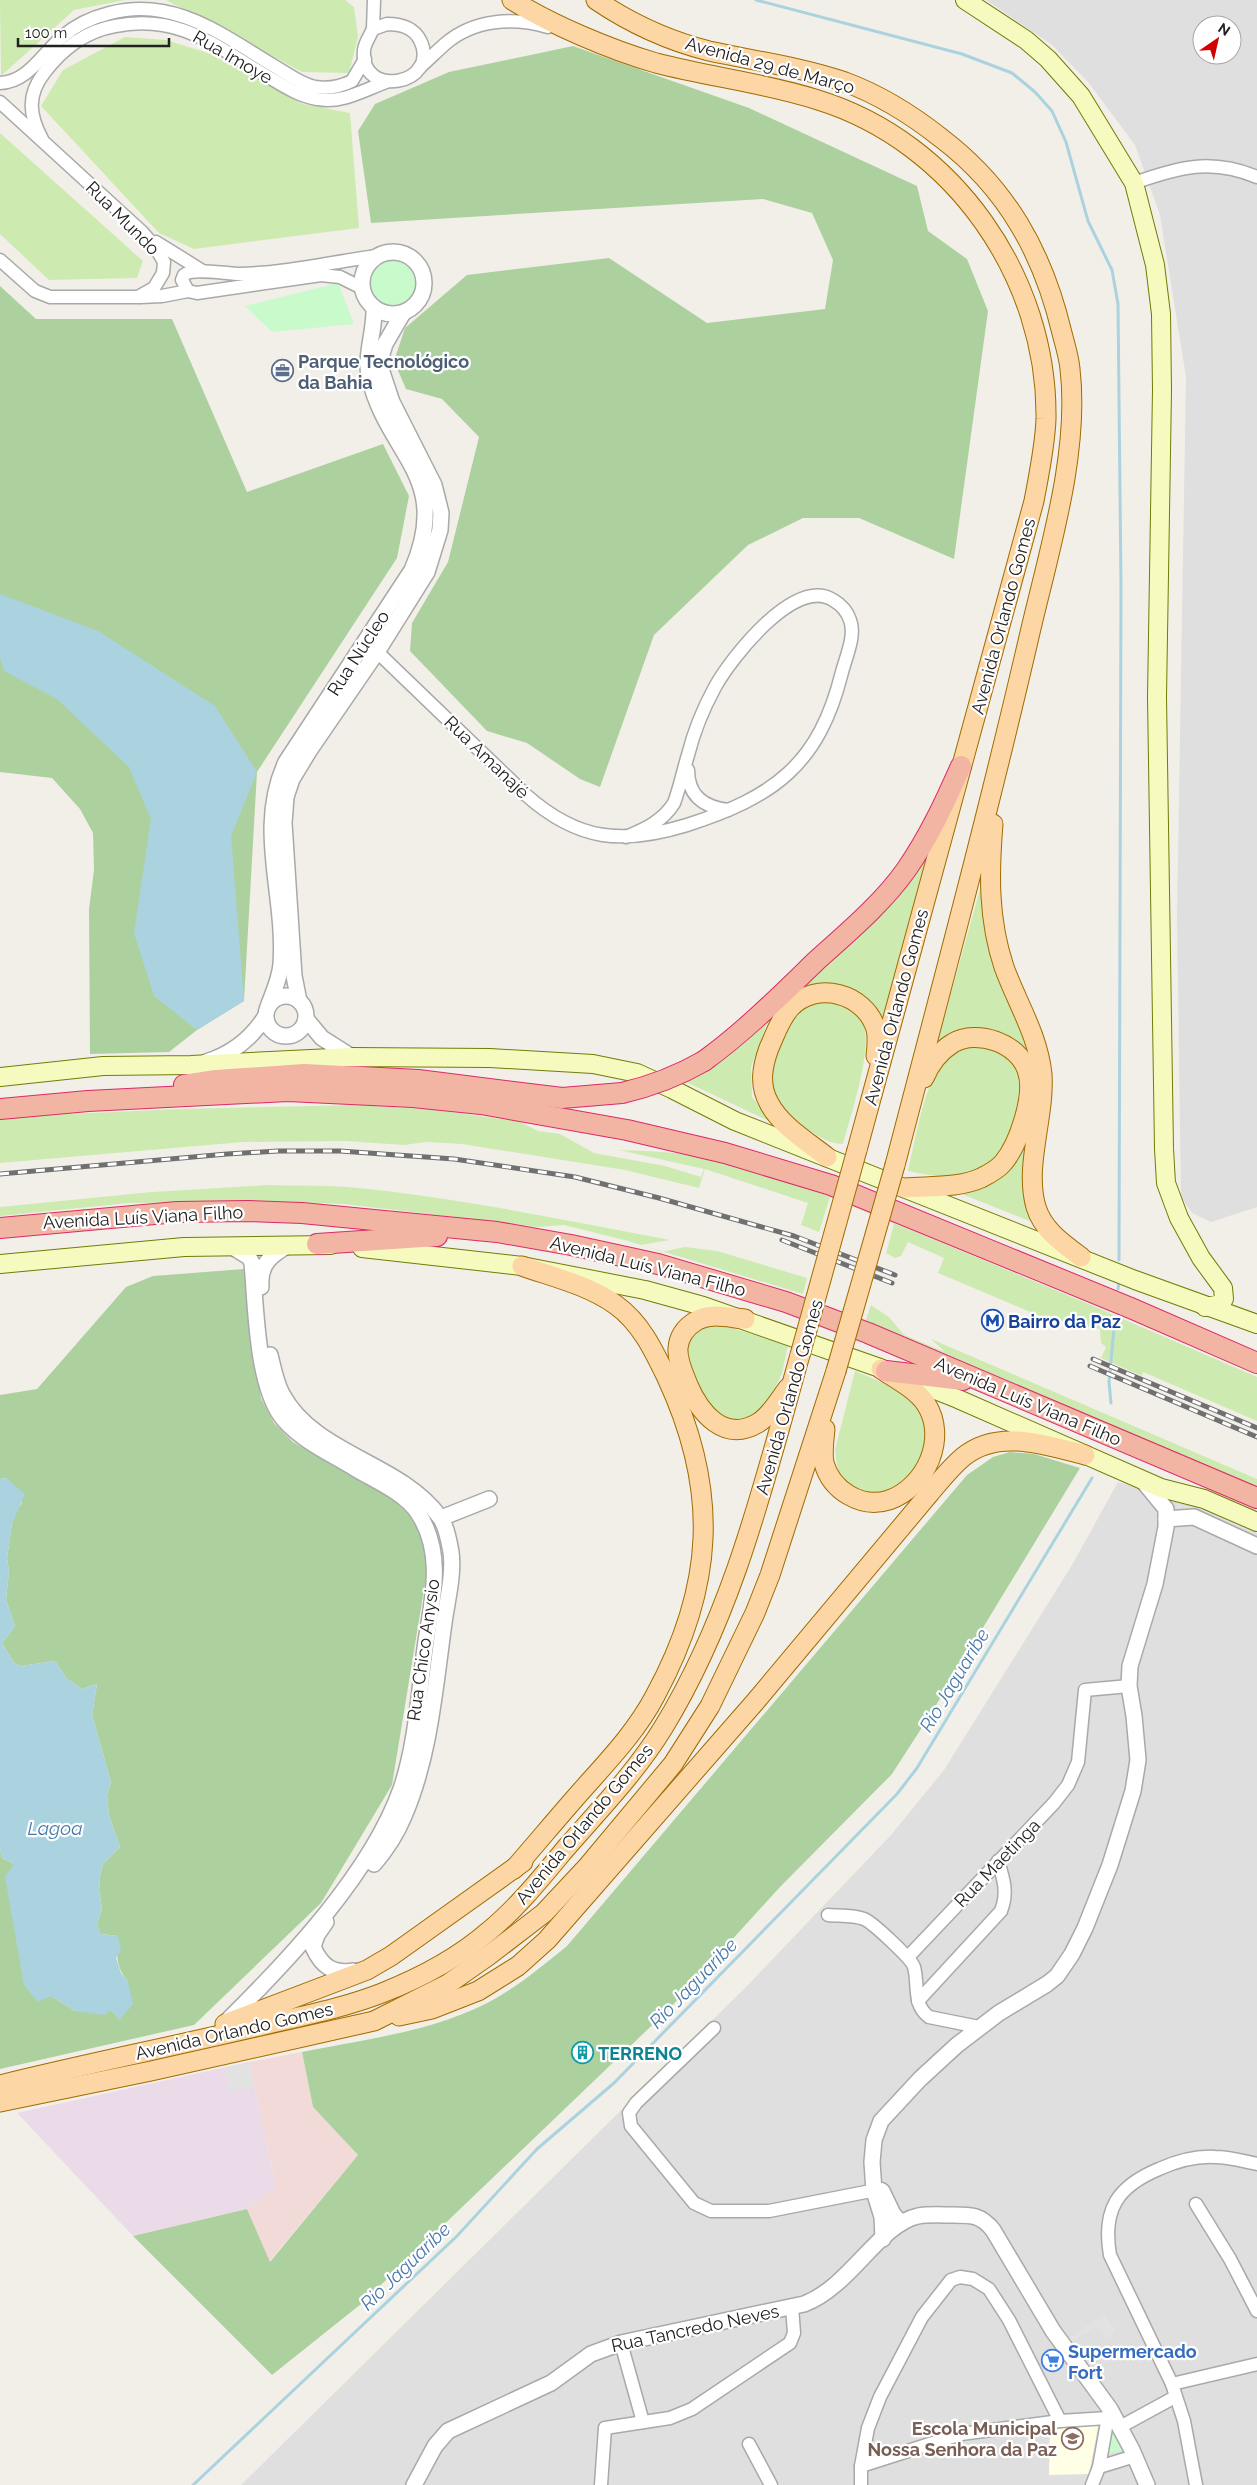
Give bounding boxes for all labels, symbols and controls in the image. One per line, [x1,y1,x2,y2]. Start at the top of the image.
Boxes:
scale bar [18,15,169,47]
north arrow [1192,15,1242,65]
text: N [1215,20,1233,39]
text: 100 m [25,24,67,42]
street label: Rua Imoye [190,26,277,88]
street label: Avenida 29 de Março [683,32,857,98]
street label: Rua Mundo [82,177,164,259]
place label: Parque Tecnológico da Bahia [298,351,469,393]
office icon: Parque Tecnológico da Bahia [270,359,294,383]
street label: Avenida Orlando Gomes [967,515,1039,716]
street label: Rua Núcleo [323,606,393,700]
street label: Rua Amanajé [440,711,534,803]
street label: Avenida Orlando Gomes [860,906,932,1107]
street label: Avenida Luís Viana Filho [42,1201,244,1233]
street label: Avenida Luís Viana Filho [548,1232,748,1301]
street label: Avenida Orlando Gomes [751,1297,827,1497]
metro station icon: Bairro da Paz [980,1309,1004,1333]
place label: Bairro da Paz [1008,1311,1121,1332]
street label: Avenida Luís Viana Filho [932,1352,1125,1450]
street label: Rua Chico Anysio [403,1577,443,1722]
water label: Rio Jaguaribe [915,1624,993,1736]
street label: Avenida Orlando Gomes [511,1740,657,1908]
street label: Rua Maetinga [950,1815,1044,1911]
water label: Lagoa [27,1817,83,1839]
water label: Rio Jaguaribe [645,1933,741,2033]
street label: Avenida Orlando Gomes [133,1998,335,2064]
building icon: TERRENO [570,2041,594,2065]
place label: TERRENO [598,2043,682,2064]
water label: Rio Jaguaribe [355,2218,455,2314]
street label: Rua Tancredo Neves [609,2300,781,2356]
place label: Supermercado Fort [1068,2341,1197,2383]
supermarket icon: Supermercado Fort [1040,2349,1064,2373]
place label: Escola Municipal Nossa Senhora da Paz [867,2418,1057,2460]
school or university icon: Escola Municipal Nossa Senhora da Paz [1061,2426,1085,2450]

